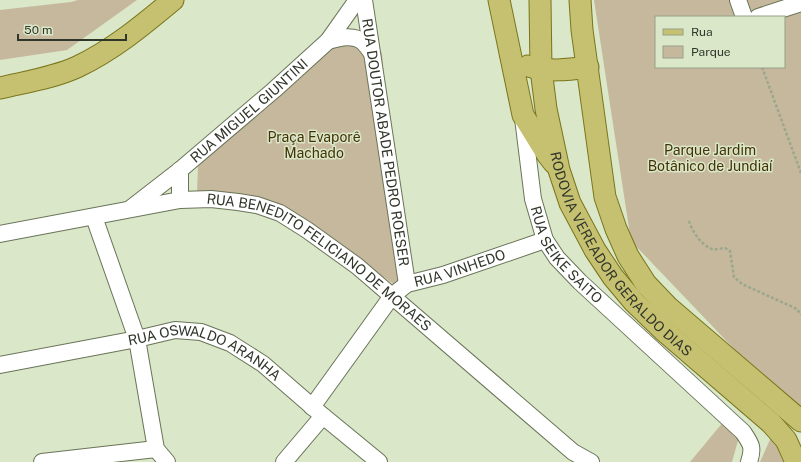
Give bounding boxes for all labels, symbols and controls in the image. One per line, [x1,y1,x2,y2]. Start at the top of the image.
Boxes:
scale bar [18,16,126,42]
legend [655,16,785,68]
street label: RUA DOUTOR ABADE PEDRO ROESER [359,17,412,267]
text: 50 m [24,23,52,37]
text: Rua [691,25,713,39]
text: Parque [691,45,731,59]
street label: RUA MIGUEL GIUNTINI [187,55,311,166]
park label: Praça Evaporê Machado [267,129,361,161]
park label: Parque Jardim Botânico de Jundiaí [648,142,773,174]
street label: RODOVIA VEREADOR GERALDO DIAS [547,150,695,359]
street label: RUA BENEDITO FELICIANO DE MORAES [206,191,435,334]
street label: RUA SEIKE SAITO [528,204,606,306]
street label: RUA VINHEDO [412,246,507,290]
street label: RUA OSWALDO ARANHA [127,321,284,384]

